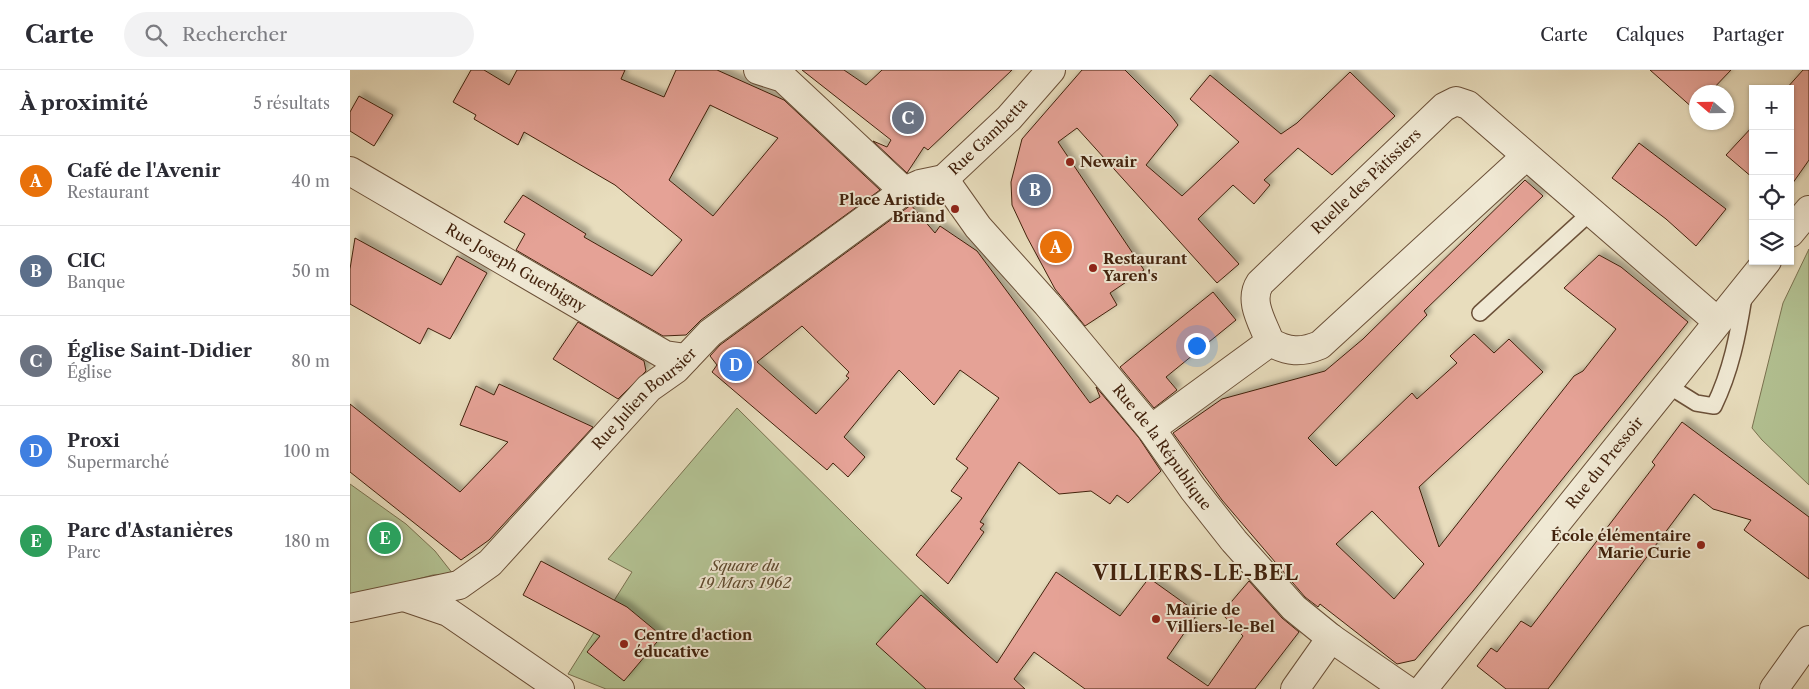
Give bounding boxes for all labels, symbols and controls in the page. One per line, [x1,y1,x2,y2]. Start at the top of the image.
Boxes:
search box [124,12,474,57]
text: Carte [25,20,94,49]
icon: search [142,21,170,49]
text: Rechercher [182,23,287,46]
text: Carte [1540,24,1588,46]
text: Calques [1616,24,1684,46]
text: Partager [1712,24,1784,46]
north arrow [1689,85,1734,130]
map controls [1749,85,1794,265]
button: + [1749,85,1794,130]
text: À proximité [20,90,148,115]
text: 5 résultats [253,93,330,113]
street label: Rue Gambetta [944,94,1031,179]
pin: C [892,99,924,137]
street label: Ruelle des Pâtissiers [1307,124,1425,238]
button: − [1749,130,1794,175]
place label: Newair [1080,152,1137,171]
marker: Newair [1064,156,1076,168]
text: Café de l'Avenir [67,159,221,182]
text: A [30,171,42,191]
text: 40 m [291,171,330,191]
pin: B [1019,171,1051,209]
button: locate [1749,175,1794,220]
text: Restaurant [67,182,149,202]
place label: Place Aristide Briand [839,190,945,226]
marker: Place Aristide Briand [949,203,961,215]
street label: Rue Joseph Guerbigny [442,219,590,316]
button: layers [1749,220,1794,265]
pin: A [1040,228,1072,266]
text: CIC [67,249,105,272]
place label: Restaurant Yaren's [1102,249,1187,285]
text: B [30,261,42,281]
text: 50 m [292,261,330,281]
marker: Restaurant Yaren's [1087,262,1099,274]
text: Banque [67,272,125,292]
your location [1184,333,1210,359]
text: Église Saint-Didier [67,339,252,362]
street label: Rue Julien Boursier [588,343,701,454]
pin: D [720,346,752,384]
text: C [30,351,42,371]
text: 80 m [291,351,330,371]
text: Église [67,362,112,382]
street label: Rue de la République [1109,380,1216,514]
street label: Rue du Pressoir [1562,412,1647,513]
text: Proxi [67,429,120,452]
text: D [29,441,43,461]
text: 100 m [284,441,330,461]
text: Supermarché [67,452,169,472]
text: Parc d'Astanières [67,519,233,542]
pin: E [369,519,401,557]
place label: École élémentaire Marie Curie [1551,526,1691,562]
text: E [30,531,42,551]
text: 180 m [284,531,330,551]
marker: École élémentaire Marie Curie [1695,539,1707,551]
text: Parc [67,542,101,562]
park label: Square du 19 Mars 1962 [698,556,792,592]
district label: VILLIERS-LE-BEL [1092,561,1299,585]
place label: Mairie de Villiers-le-Bel [1165,600,1275,636]
marker: Mairie de Villiers-le-Bel [1150,613,1162,625]
place label: Centre d'action éducative [634,625,753,661]
marker: Centre d'action éducative [618,638,630,650]

